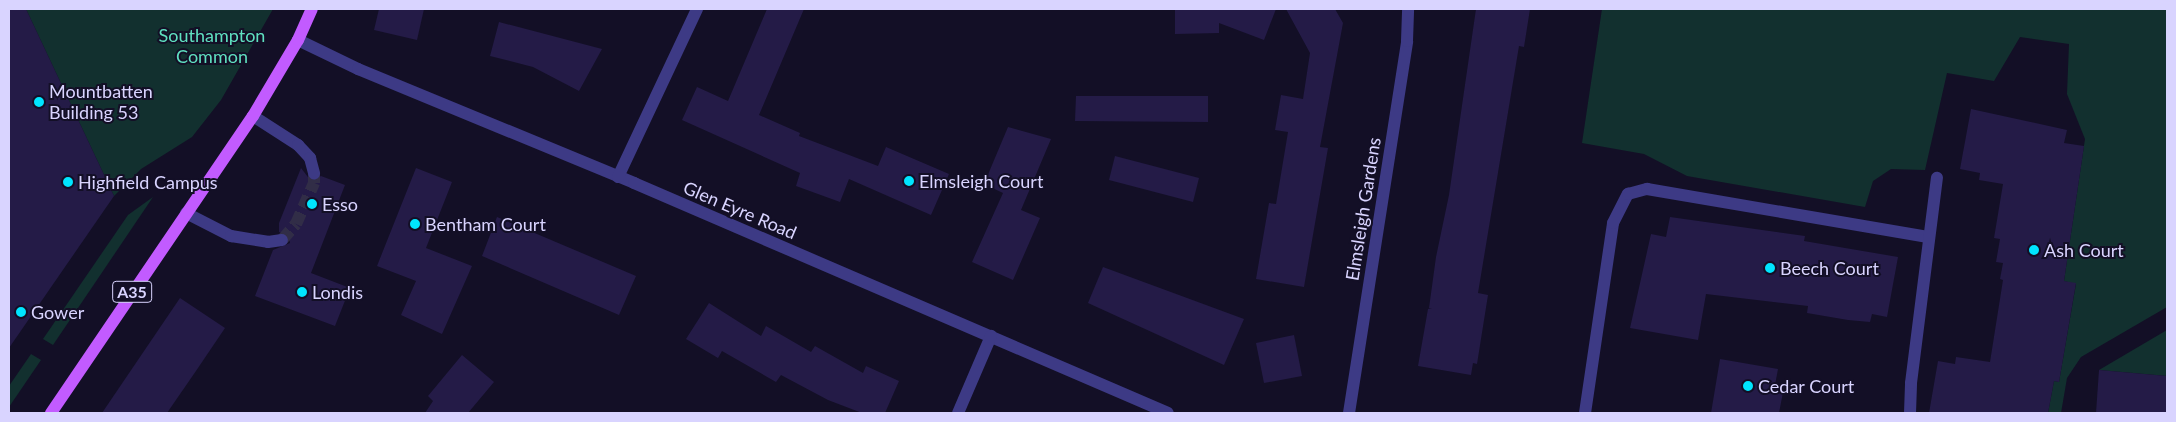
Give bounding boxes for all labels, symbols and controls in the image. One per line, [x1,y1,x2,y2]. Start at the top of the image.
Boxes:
park label: Southampton Common [159,25,265,68]
place label: Mountbatten Building 53 [49,81,153,124]
marker: Mountbatten Building 53 [33,96,45,108]
street label: Elmsleigh Gardens [1341,136,1385,282]
place label: Elmsleigh Court [919,170,1043,192]
place label: Highfield Campus [78,171,218,193]
marker: Elmsleigh Court [903,175,915,187]
marker: Highfield Campus [62,176,74,188]
street label: Glen Eyre Road [680,176,800,244]
place label: Esso [322,193,358,215]
marker: Esso [306,198,318,210]
place label: Bentham Court [425,213,546,235]
marker: Bentham Court [409,218,421,230]
place label: Ash Court [2044,239,2124,261]
marker: Ash Court [2028,244,2040,256]
place label: Beech Court [1780,257,1879,279]
marker: Beech Court [1764,262,1776,274]
road number: A35 [112,278,152,306]
place label: Londis [312,281,363,303]
marker: Londis [296,286,308,298]
place label: Gower [31,301,84,323]
marker: Gower [15,306,27,318]
place label: Cedar Court [1758,375,1855,397]
marker: Cedar Court [1742,380,1754,392]

